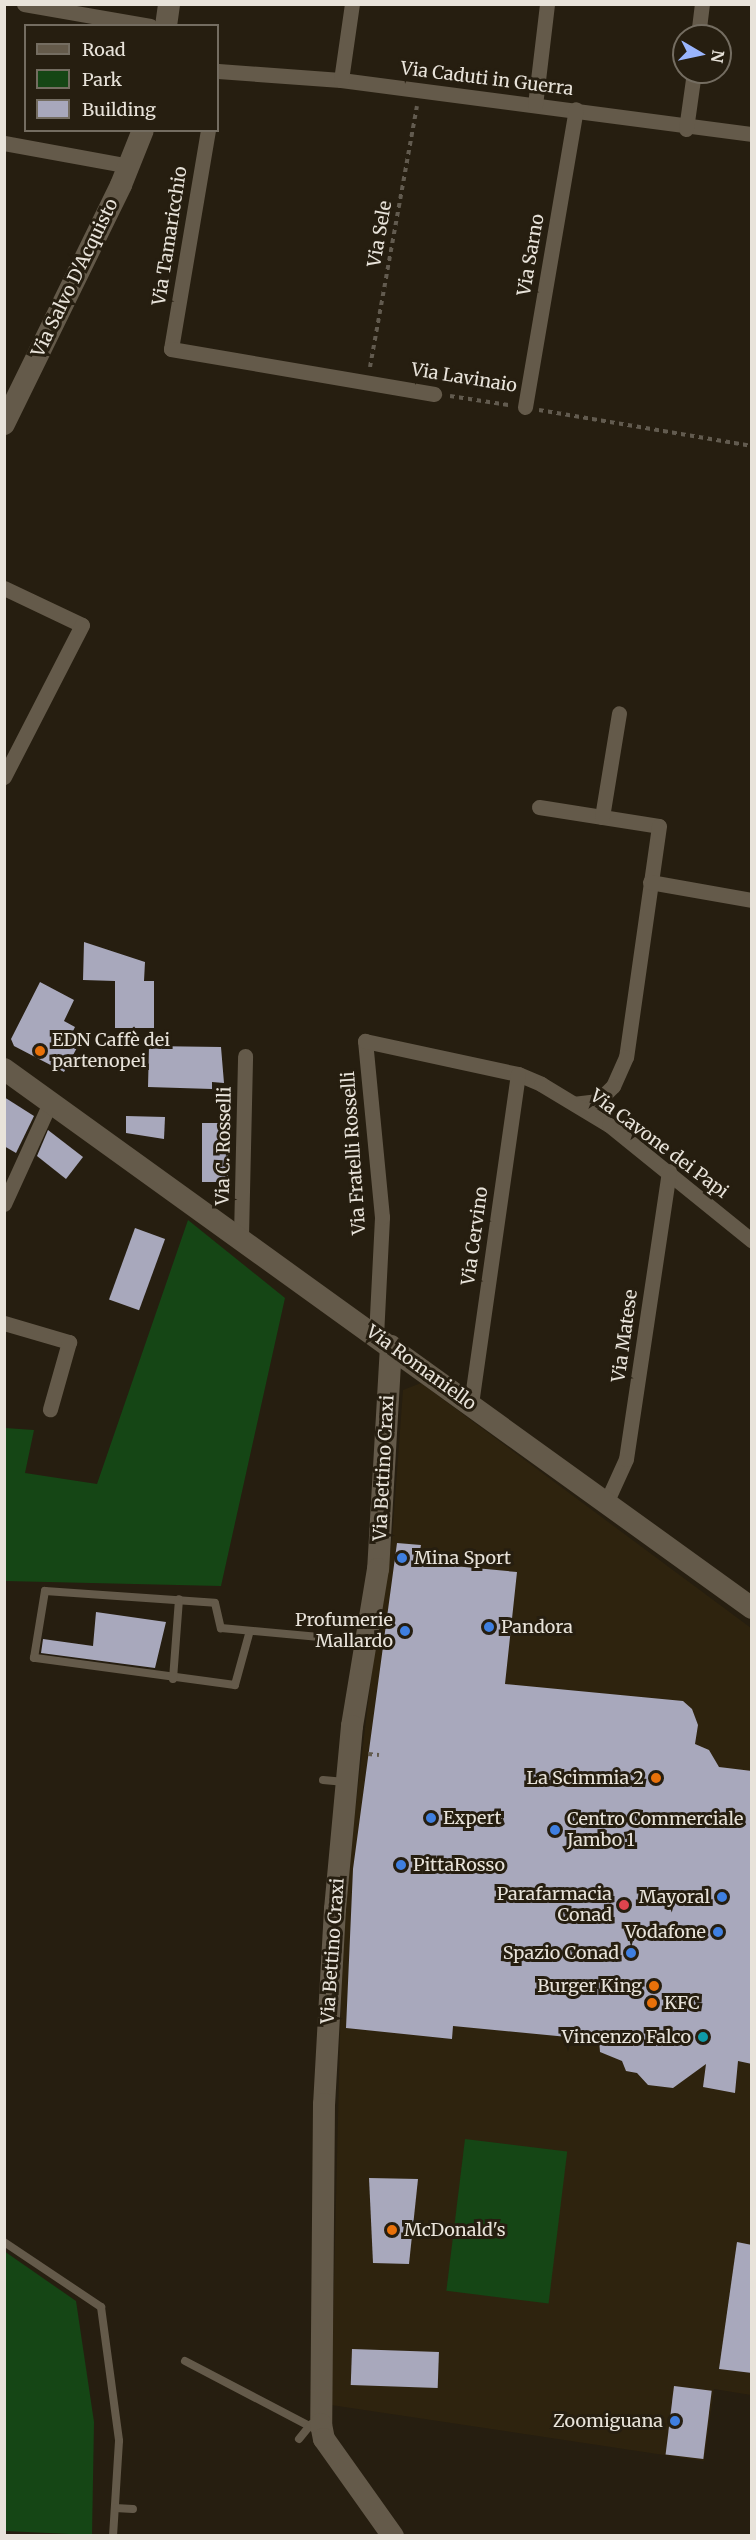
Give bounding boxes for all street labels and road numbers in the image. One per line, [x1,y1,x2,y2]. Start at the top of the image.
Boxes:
street label: Via Caduti in Guerra [399,58,575,100]
street label: Via Tamaricchio [148,165,192,307]
street label: Via Salvo D'Acquisto [27,195,123,361]
street label: Via Sele [364,199,396,269]
street label: Via Sarno [513,212,549,298]
street label: Via Lavinaio [410,359,518,397]
street label: Via Fratelli Rosselli [338,1071,370,1235]
street label: Via Cavone dei Papi [586,1085,732,1203]
street label: Via C. Rosselli [212,1086,236,1206]
street label: Via Cervino [457,1185,493,1287]
street label: Via Matese [608,1288,642,1384]
street label: Via Romaniello [362,1321,480,1415]
street label: Via Bettino Craxi [369,1394,399,1542]
street label: Via Bettino Craxi [317,1877,349,2025]

